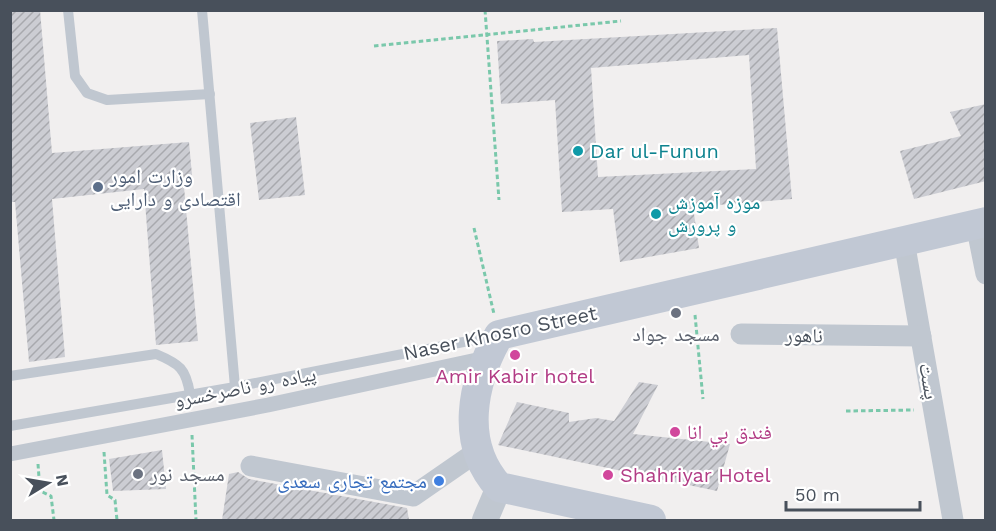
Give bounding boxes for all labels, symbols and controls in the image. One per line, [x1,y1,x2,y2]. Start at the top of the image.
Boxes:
place label: Dar ul-Funun [590,139,719,163]
marker: Dar ul-Funun [571,144,585,158]
place label: وزارت امور اقتصادی و دارایی [109,164,241,211]
marker: وزارت امور اقتصادی و دارایی [91,180,105,194]
place label: موزه آموزش و پرورش [668,190,760,237]
marker: موزه آموزش و پرورش [649,207,663,221]
street label: Naser Khosro Street [401,301,600,365]
marker: مسجد جواد [669,306,683,320]
place label: مسجد جواد [632,322,720,346]
street label: ناهور [784,323,823,347]
marker: Amir Kabir hotel [508,348,522,362]
street label: پیاده رو ناصرخسرو [172,361,318,413]
street label: پست [914,361,944,401]
place label: Amir Kabir hotel [436,364,594,388]
place label: فندق بي انا [687,420,772,448]
marker: فندق بي انا [668,425,682,439]
north arrow [18,453,78,513]
place label: مسجد نور [149,462,225,486]
place label: Shahriyar Hotel [620,463,771,487]
marker: مسجد نور [131,467,145,481]
marker: Shahriyar Hotel [601,468,615,482]
place label: مجتمع تجاری سعدی [277,469,427,494]
text: N [52,473,73,488]
marker: مجتمع تجاری سعدی [432,474,446,488]
scale bar [786,474,920,512]
text: 50 m [795,484,840,505]

